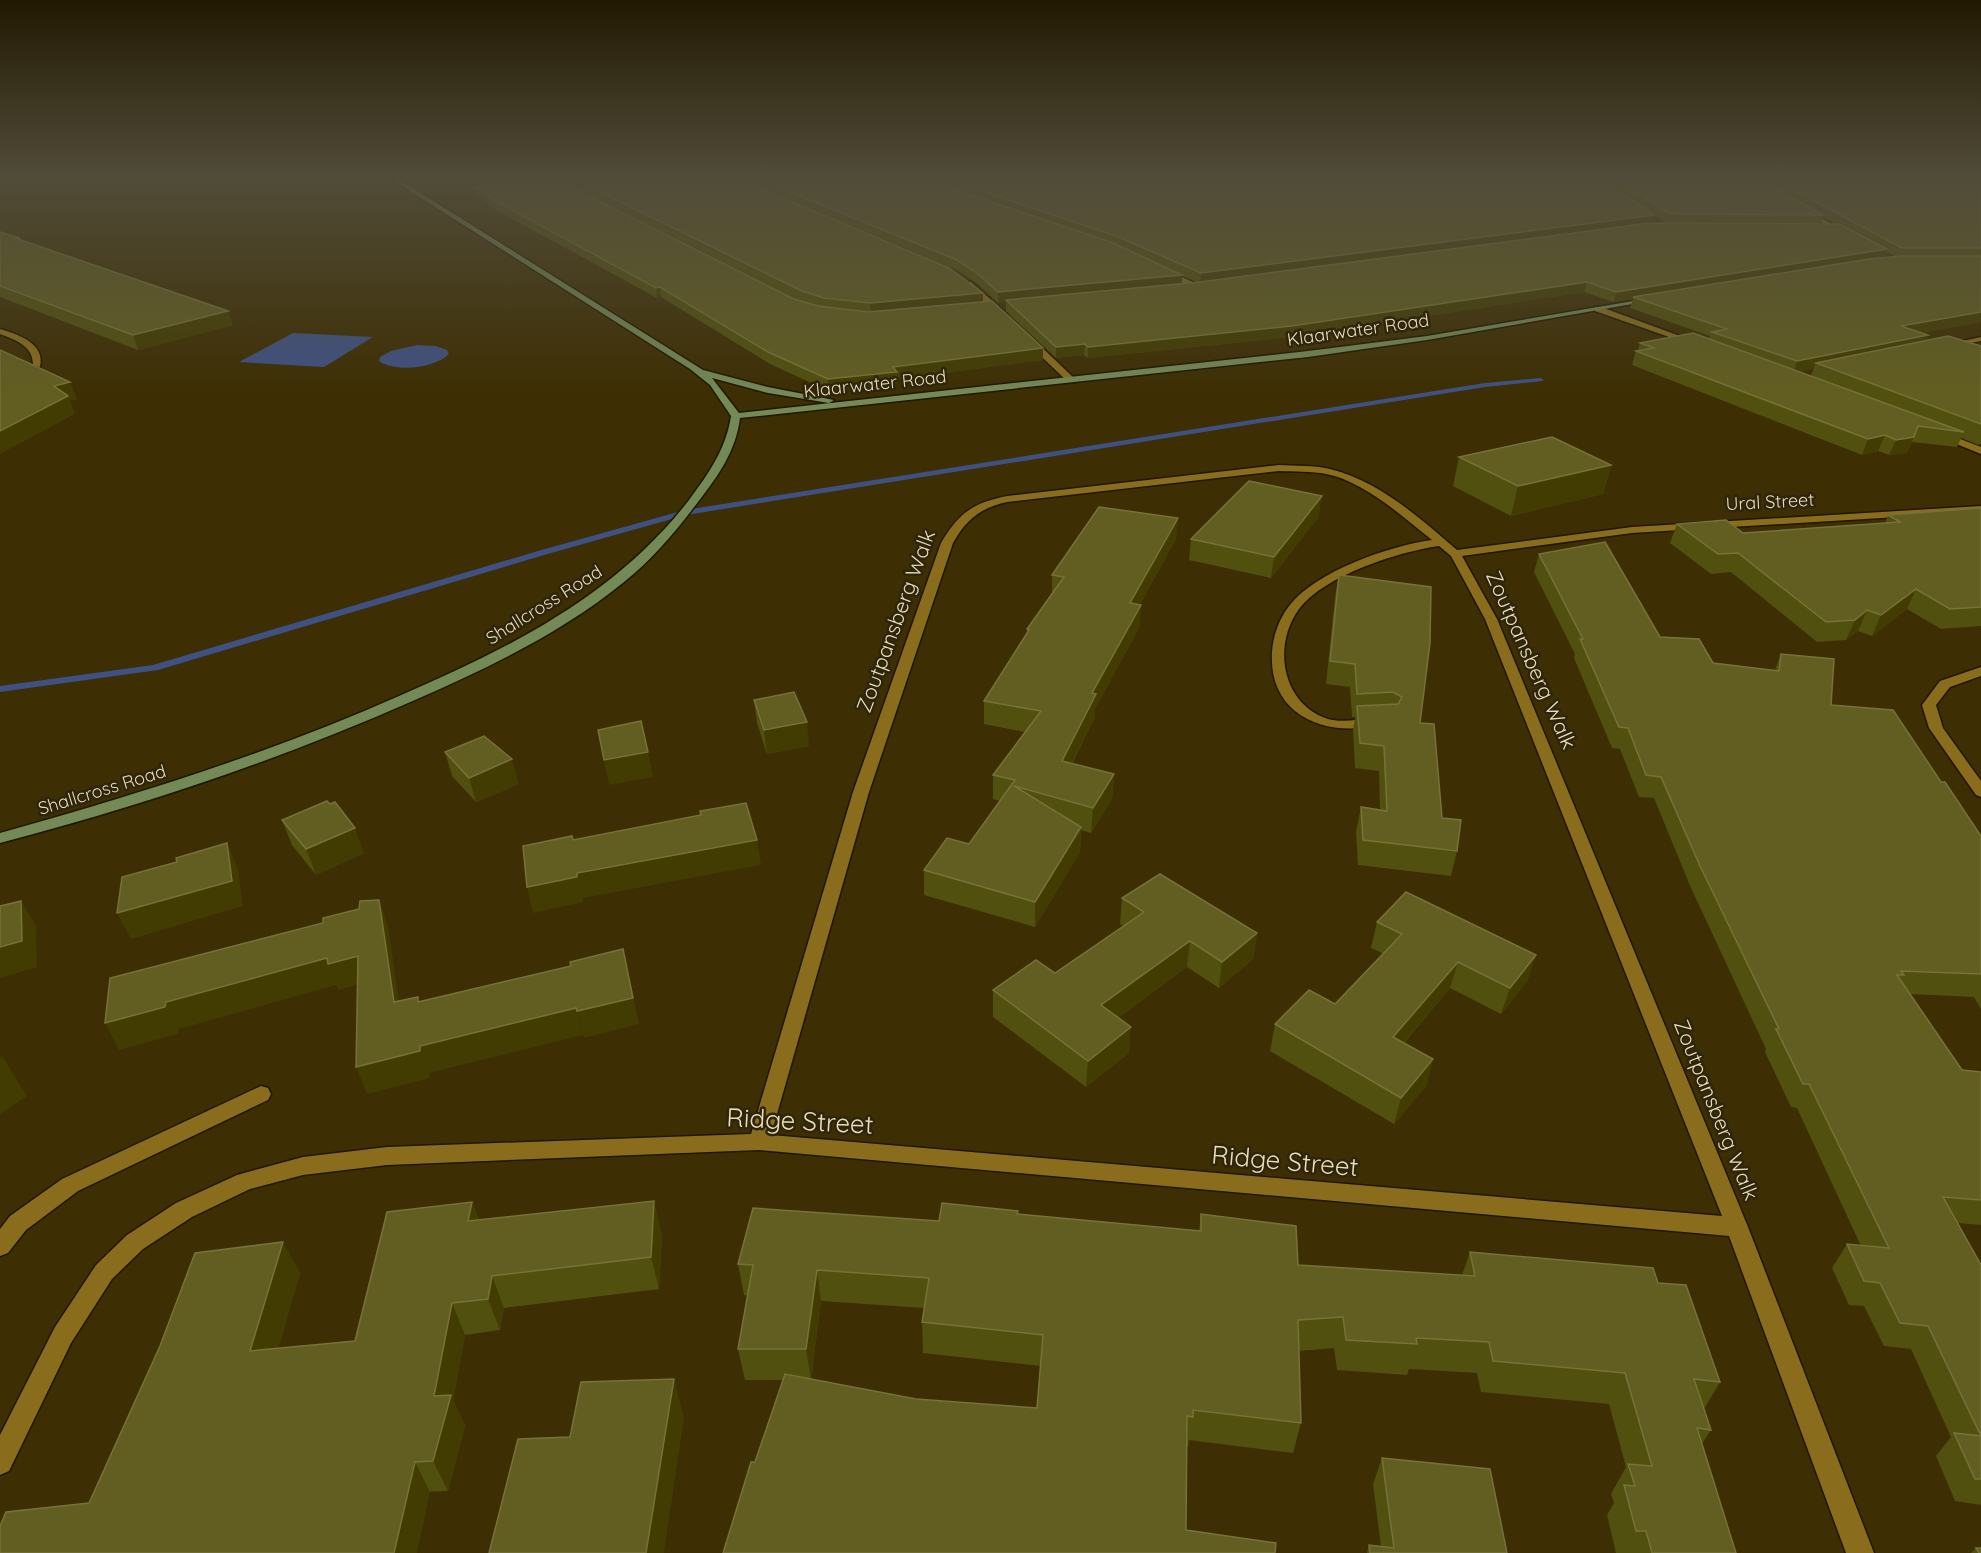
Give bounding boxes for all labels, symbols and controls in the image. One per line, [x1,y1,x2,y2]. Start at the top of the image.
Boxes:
street label: Klaarwater Road [1285,308,1430,351]
street label: Klaarwater Road [802,365,947,402]
street label: Ural Street [1725,488,1815,515]
street label: Zoutpansberg Walk [850,526,940,716]
street label: Shallcross Road [481,560,606,649]
street label: Zoutpansberg Walk [1481,566,1583,753]
street label: Shallcross Road [35,759,169,820]
street label: Zoutpansberg Walk [1669,1015,1765,1204]
street label: Ridge Street [726,1100,874,1141]
street label: Ridge Street [1210,1138,1360,1183]

